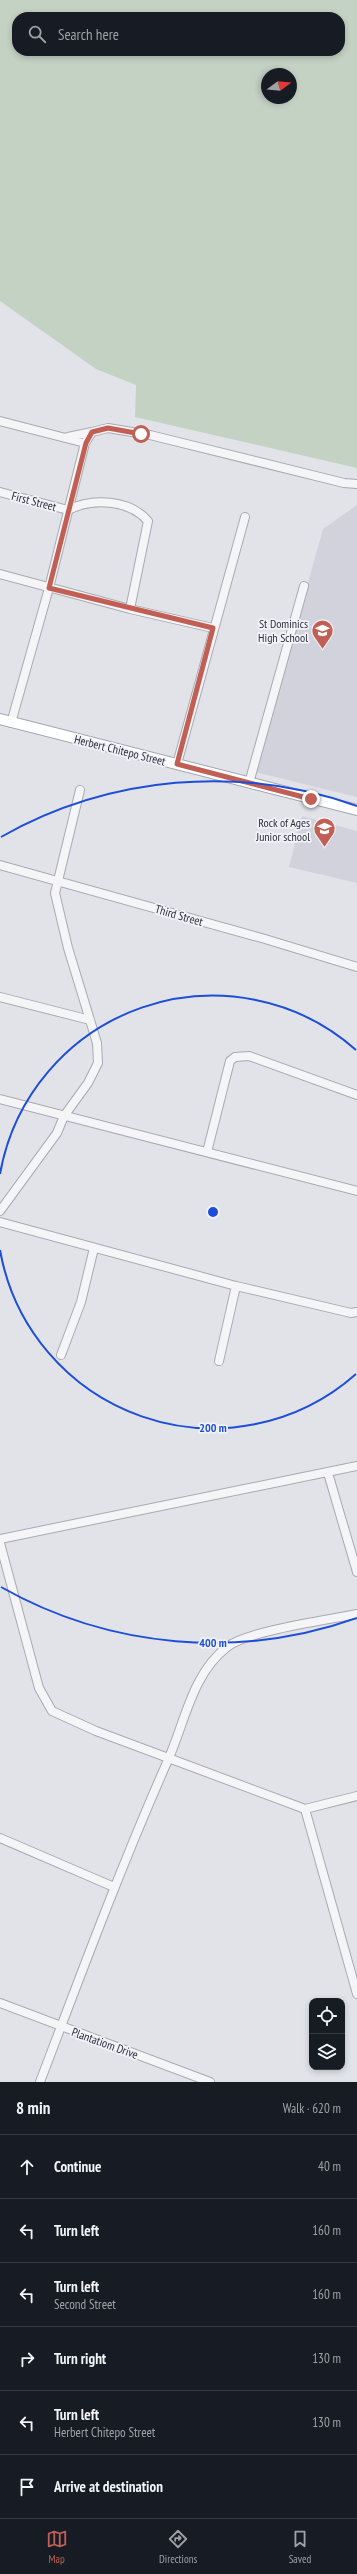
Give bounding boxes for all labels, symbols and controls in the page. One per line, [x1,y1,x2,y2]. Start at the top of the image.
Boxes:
search box [12,12,345,56]
icon: search [26,23,48,45]
text: Search here [58,25,119,44]
north arrow [261,68,297,104]
route start [132,425,150,443]
street label: First Street [10,488,59,514]
place label: St Dominics High School [258,616,308,645]
school or university icon: St Dominics High School [310,617,336,650]
street label: Herbert Chitepo Street [73,731,168,769]
route end [302,790,320,808]
place label: Rock of Ages Junior school [255,815,310,844]
school or university icon: Rock of Ages Junior school [312,816,338,849]
street label: Third Street [153,901,205,929]
centre of rings [206,1205,220,1219]
text: 200 m [199,1420,227,1435]
text: 400 m [199,1635,227,1650]
map controls [309,1998,345,2070]
button: locate [309,1998,345,2034]
street label: Plantatiom Drive [70,2024,140,2062]
button: layers [309,2034,345,2070]
text: 8 min [16,2097,50,2119]
text: Walk · 620 m [283,2100,341,2117]
icon: ahead [16,2156,38,2178]
text: Continue [54,2157,101,2176]
text: 40 m [318,2158,341,2175]
icon: left [16,2220,38,2242]
text: Turn left [54,2221,99,2240]
text: 160 m [312,2222,341,2239]
text: Turn left [54,2277,99,2296]
icon: left [16,2284,38,2306]
text: 160 m [312,2286,341,2303]
text: Second Street [54,2296,116,2313]
icon: right [16,2348,38,2370]
text: Turn right [54,2349,106,2368]
text: 130 m [312,2350,341,2367]
text: Turn left [54,2405,99,2424]
icon: left [16,2412,38,2434]
text: 130 m [312,2414,341,2431]
text: Herbert Chitepo Street [54,2424,155,2441]
icon: arrive [16,2476,38,2498]
text: Arrive at destination [54,2477,163,2496]
tab: Map [46,2528,68,2566]
tab: Directions [159,2528,197,2566]
tab: Saved [289,2528,311,2566]

